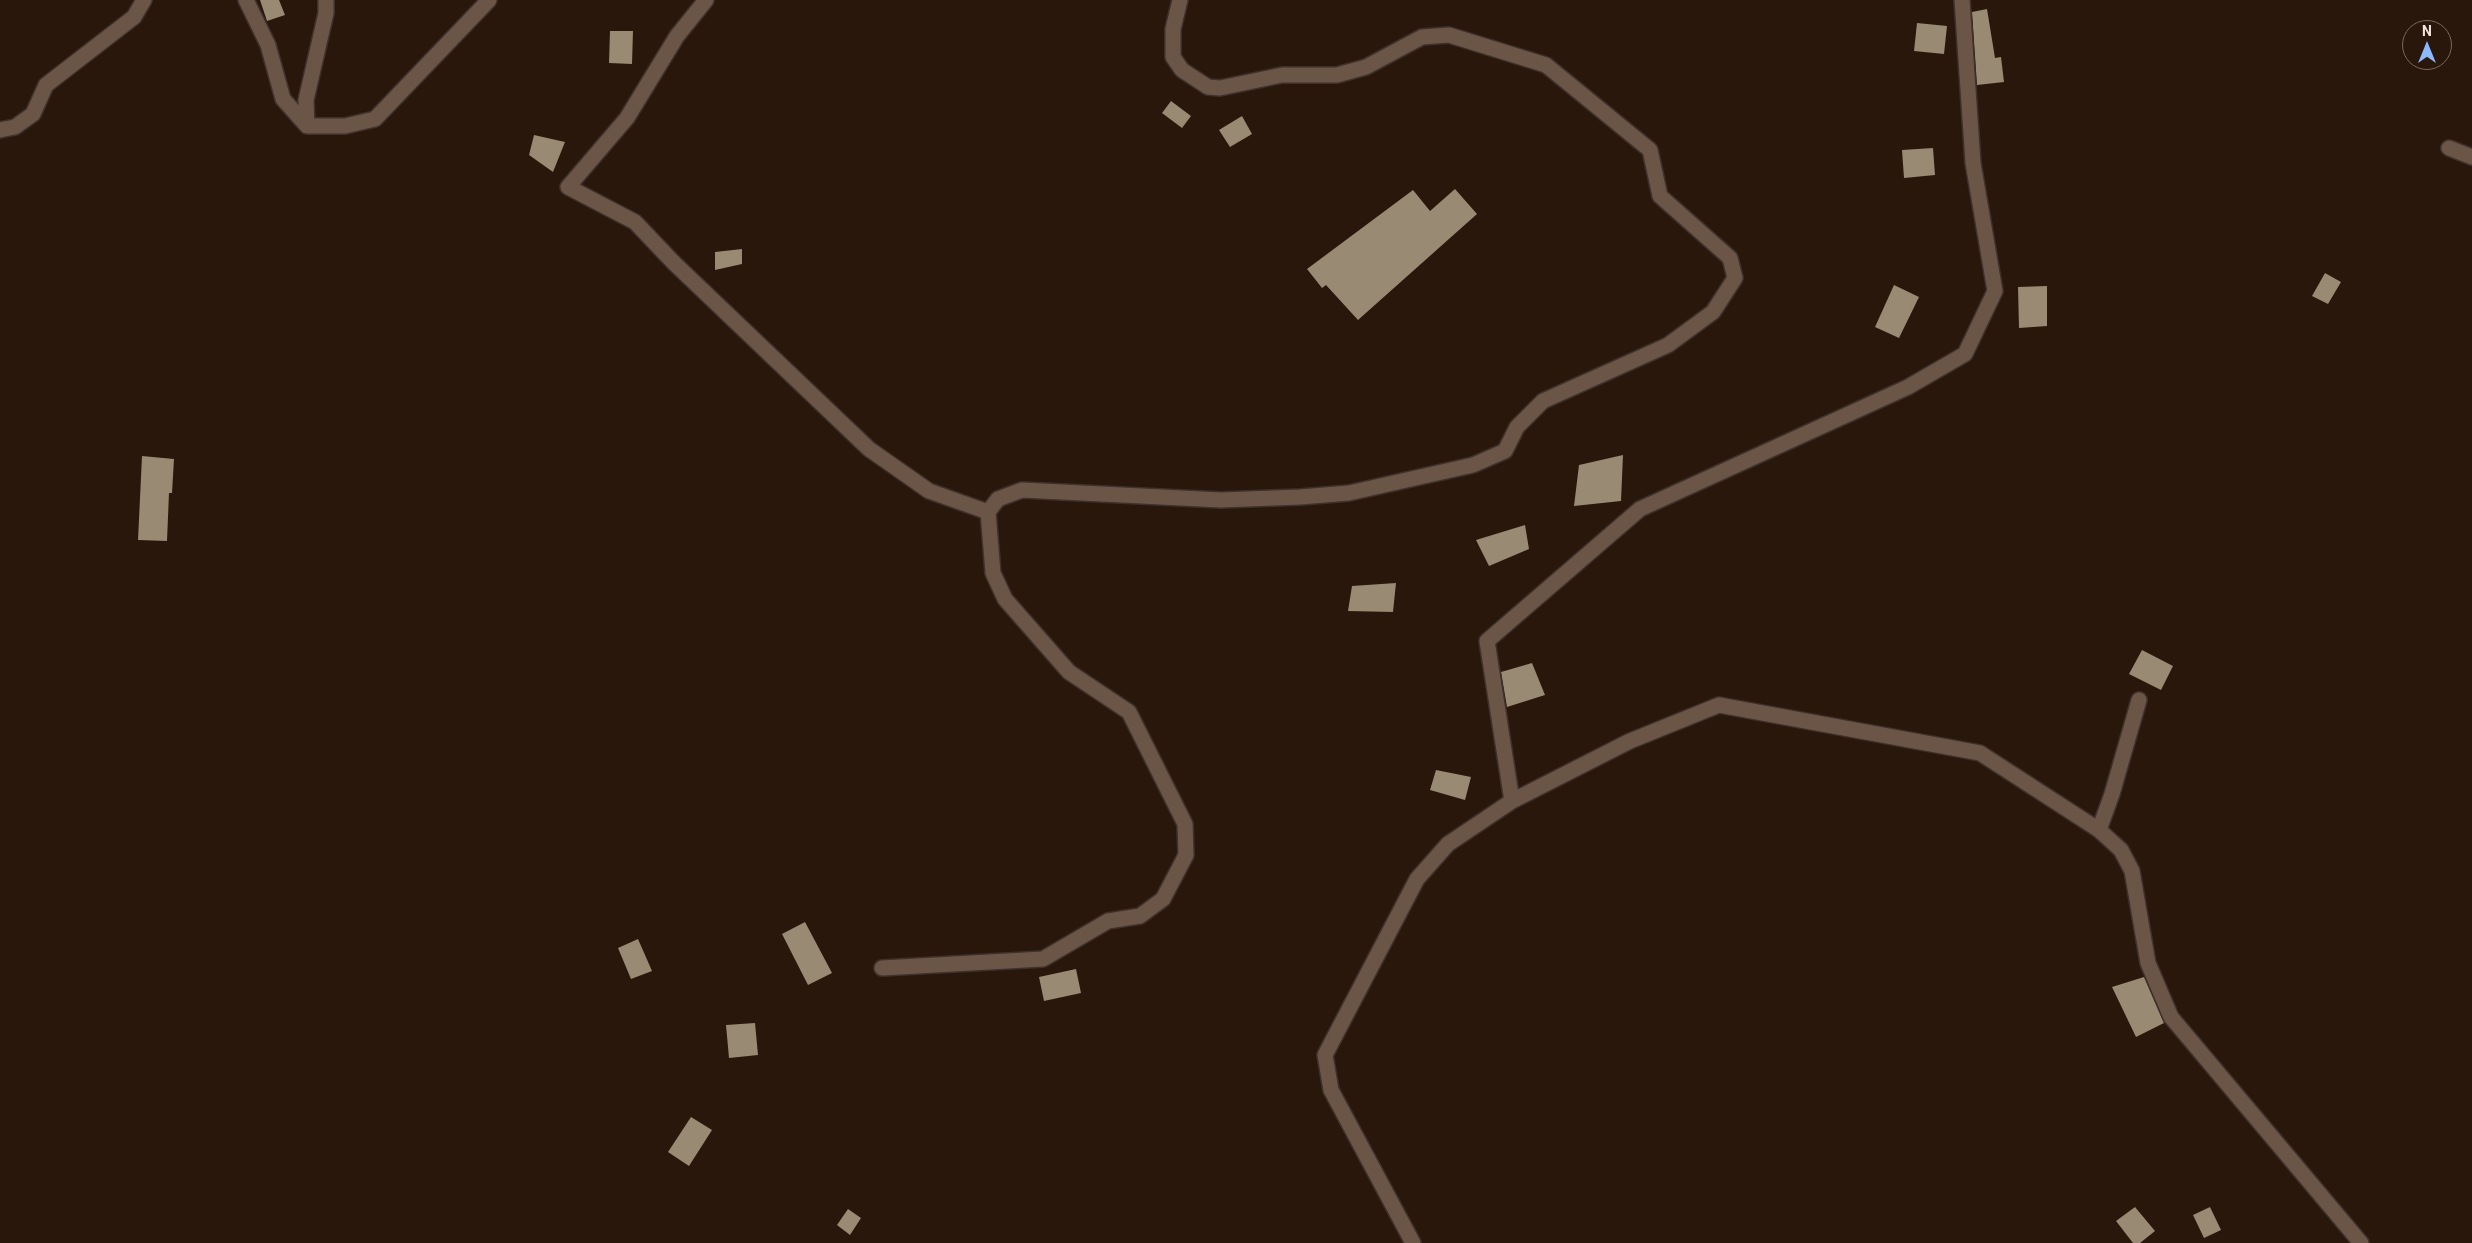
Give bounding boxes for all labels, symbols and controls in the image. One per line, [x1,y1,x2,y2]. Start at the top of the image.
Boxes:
north arrow [2402,20,2452,70]
text: N [2422,23,2432,39]

